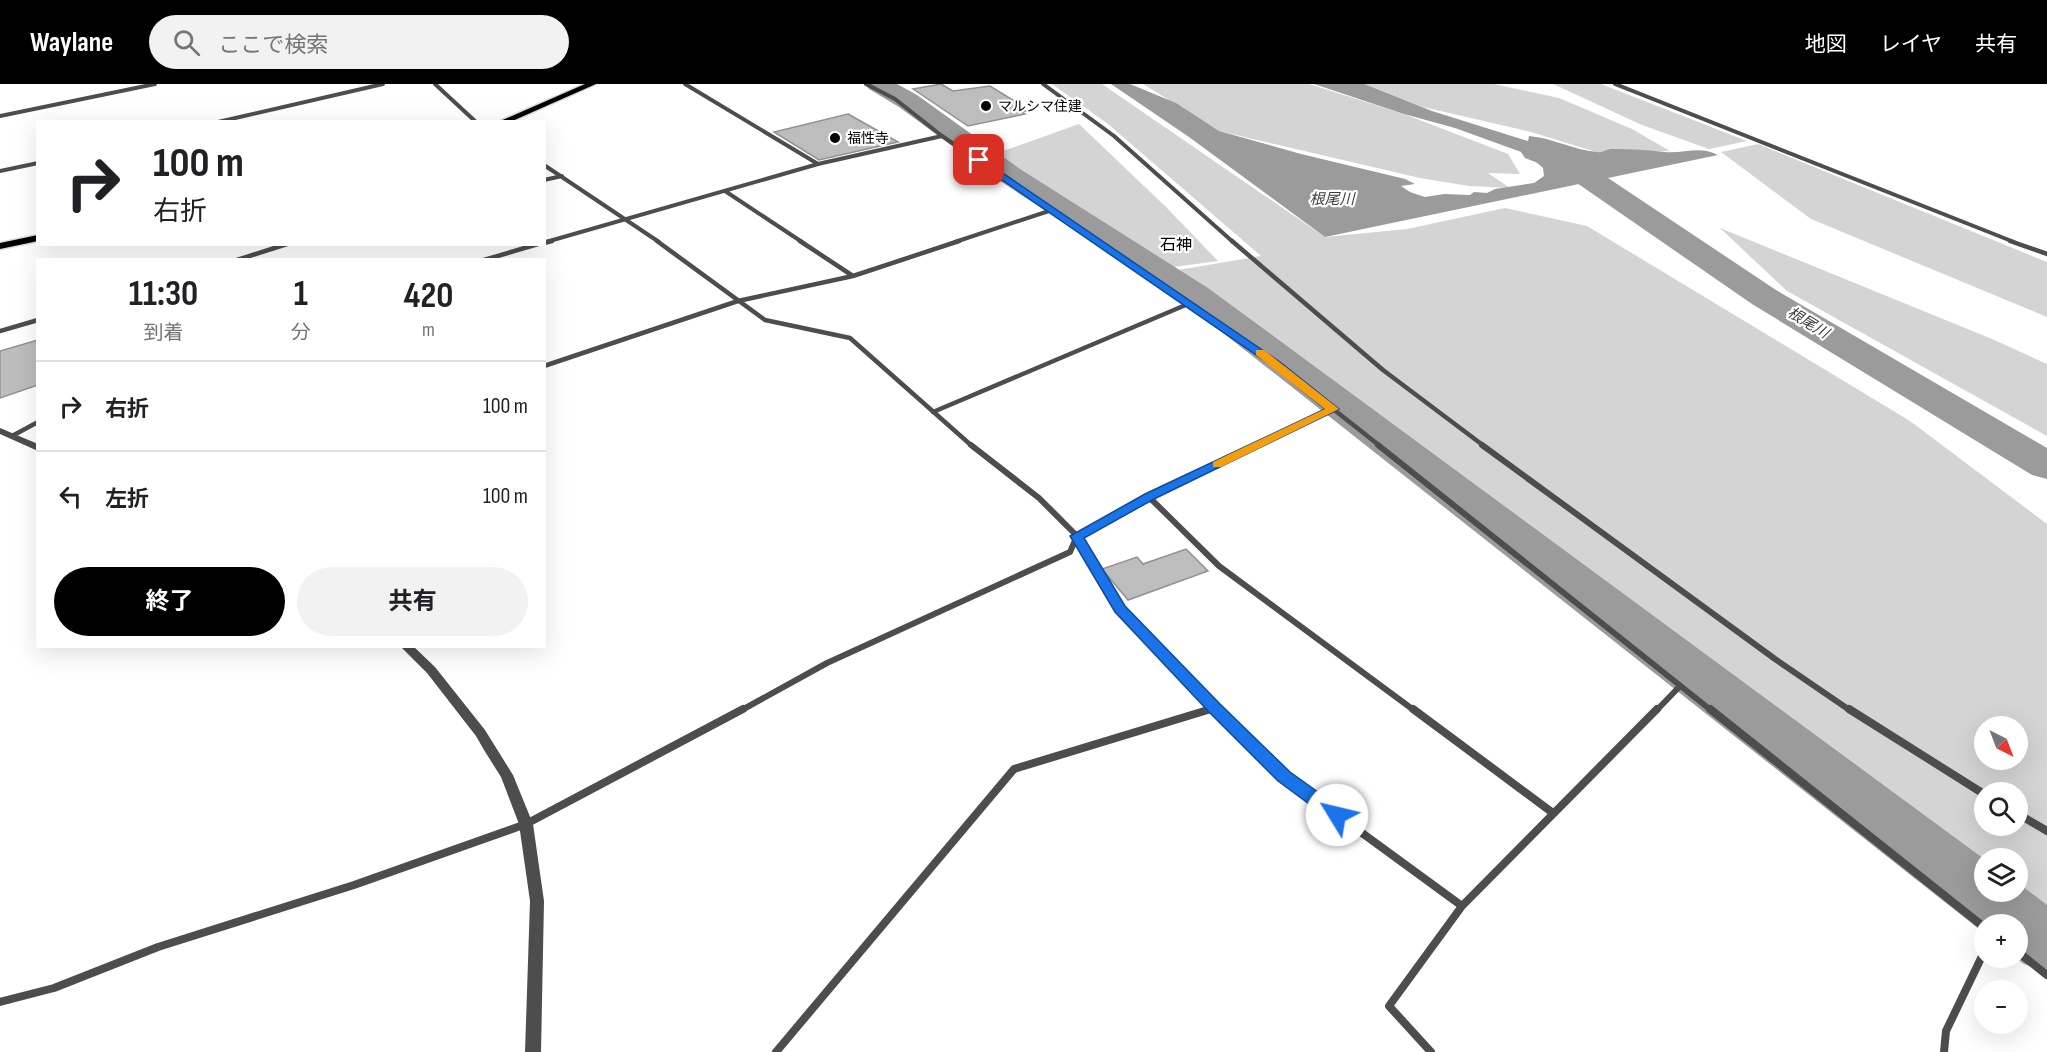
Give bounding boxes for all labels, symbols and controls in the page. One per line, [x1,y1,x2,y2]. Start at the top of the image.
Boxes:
search box [149,15,569,69]
text: Waylane [30,26,113,59]
icon: search [170,26,203,59]
text: ここで検索 [218,32,328,59]
text: 地図 [1805,32,1847,57]
text: レイヤ [1880,32,1942,57]
text: 共有 [1975,32,2017,57]
place label: マルシマ住建 [998,98,1082,115]
marker: マルシマ住建 [979,99,993,113]
place label: 福性寺 [847,130,889,147]
marker: 福性寺 [828,131,842,145]
pin [953,134,1004,185]
text: 100 m [153,138,244,189]
icon: arrive [962,143,995,176]
icon: right [54,144,132,222]
water label: 根尾川 [1309,190,1356,209]
text: 右折 [153,196,207,228]
district label: 石神 [1160,236,1192,255]
text: 11:30 [129,273,198,316]
text: 1 [294,273,308,316]
text: 420 [404,275,453,318]
water label: 根尾川 [1784,303,1834,344]
text: m [422,318,435,342]
text: 到着 [143,321,183,345]
text: 分 [291,321,311,345]
icon: right [54,390,87,423]
text: 100 m [483,393,528,420]
text: 右折 [105,396,149,423]
icon: left [54,480,87,513]
text: 100 m [483,483,528,510]
text: 左折 [105,486,149,513]
button: 終了 [54,567,285,636]
button: 共有 [297,567,528,636]
north arrow [1974,716,2028,770]
map controls [1974,716,2028,1034]
button: search [1974,782,2028,836]
position arrow [1305,783,1369,847]
button: layers [1974,848,2028,902]
button: + [1974,914,2028,968]
button: − [1974,980,2028,1034]

